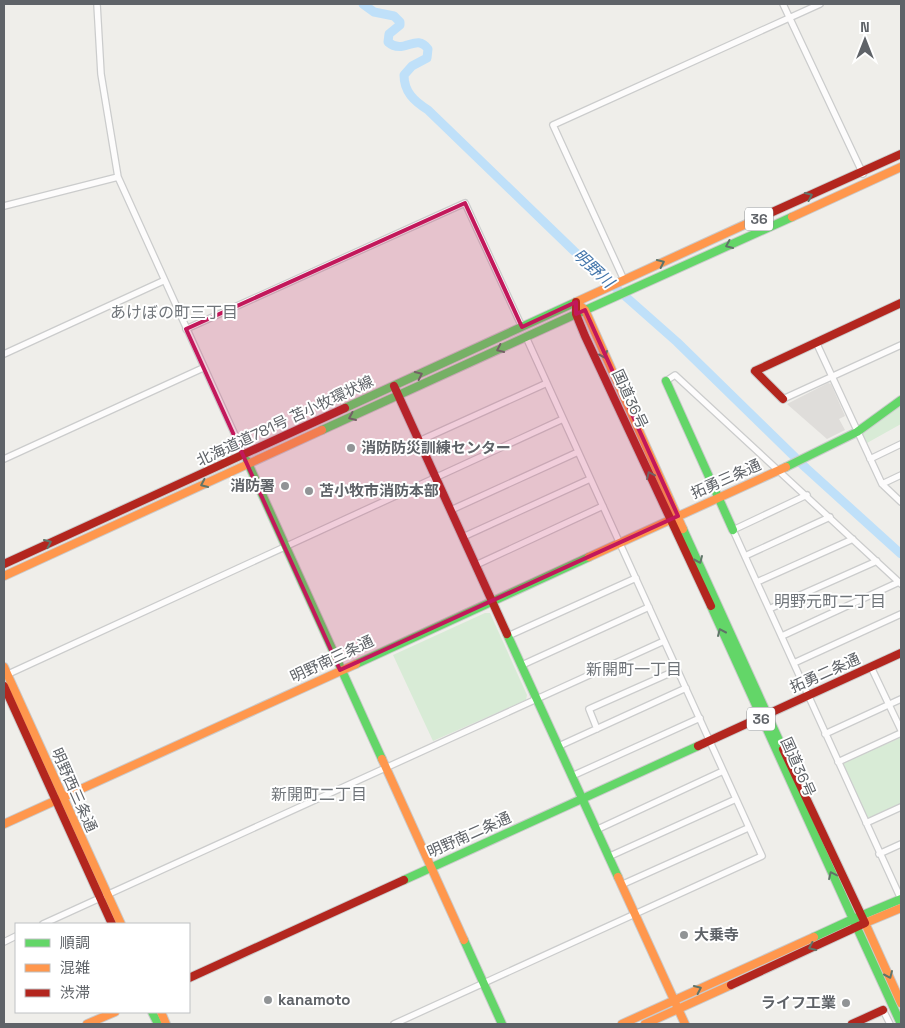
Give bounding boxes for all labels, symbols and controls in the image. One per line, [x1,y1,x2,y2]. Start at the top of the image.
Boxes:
north arrow [840,15,890,65]
text: N [860,18,870,36]
one-way arrow [804,192,813,203]
road number: 36 [745,208,773,230]
one-way arrow [726,239,735,249]
water label: 明野川 [569,244,620,294]
one-way arrow [656,259,665,269]
district label: あけぼの町三丁目 [110,302,238,323]
one-way arrow [496,343,505,353]
one-way arrow [598,350,609,359]
street label: 国道36号 [608,366,652,431]
street label: 北海道道781号 苫小牧環状線 [193,371,376,470]
one-way arrow [414,371,423,381]
one-way arrow [348,411,357,421]
place label: 消防防災訓練センター [361,438,511,457]
marker: 消防防災訓練センター [345,442,357,454]
street label: 拓勇三条通 [688,455,764,502]
one-way arrow [646,471,656,480]
place label: 消防署 [230,476,275,495]
one-way arrow [200,478,209,489]
marker: 消防署 [279,480,291,492]
place label: 苫小牧市消防本部 [319,481,439,500]
marker: 苫小牧市消防本部 [303,485,315,497]
one-way arrow [43,539,52,550]
one-way arrow [692,555,703,564]
district label: 明野元町二丁目 [774,591,886,612]
one-way arrow [717,628,728,637]
street label: 明野南三条通 [287,631,377,686]
street label: 拓勇二条通 [787,649,863,696]
district label: 新開町一丁目 [586,659,682,680]
road number: 36 [747,708,775,731]
street label: 国道36号 [777,734,820,800]
street label: 明野西三条通 [47,745,101,835]
district label: 新開町二丁目 [271,784,367,805]
street label: 明野南二条通 [424,808,514,862]
one-way arrow [827,871,838,880]
legend [15,923,190,1013]
place label: 大乗寺 [694,925,739,944]
marker: 大乗寺 [678,929,690,941]
text: 順調 [60,933,90,952]
one-way arrow [808,941,817,952]
text: 混雑 [60,958,90,977]
one-way arrow [882,970,893,979]
text: 渋滞 [60,983,90,1002]
one-way arrow [693,985,702,996]
place label: kanamoto [278,990,350,1009]
place label: ライフ工業 [761,993,836,1012]
marker: kanamoto [262,994,274,1006]
marker: ライフ工業 [840,997,852,1009]

